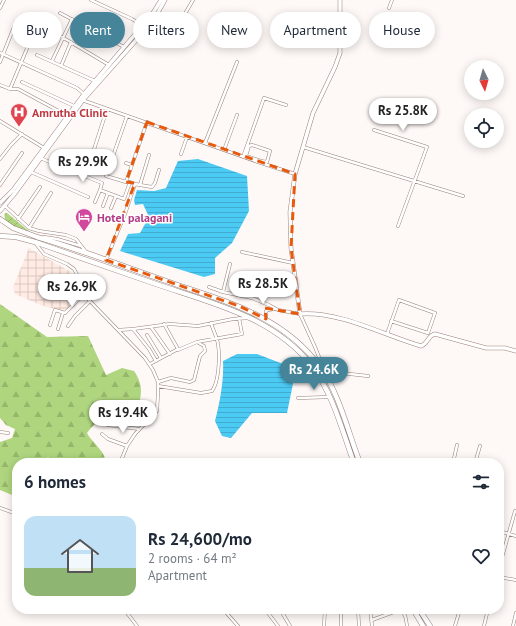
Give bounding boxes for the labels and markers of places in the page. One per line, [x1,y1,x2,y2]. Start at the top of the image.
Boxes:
pin: Rs 25.8K [362,98,444,132]
hospital icon: Amrutha Clinic [9,102,29,127]
place label: Amrutha Clinic [32,105,108,120]
pin: Rs 29.9K [42,149,124,183]
hotel icon: Hotel palagani [74,207,94,232]
place label: Hotel palagani [97,210,172,225]
pin: Rs 28.5K [222,271,304,305]
pin: Rs 26.9K [31,274,113,308]
pin: Rs 24.6K [273,357,355,391]
pin: Rs 19.4K [82,400,164,434]

